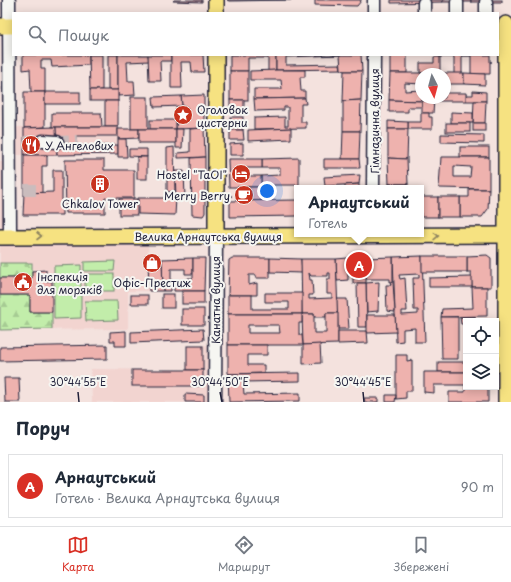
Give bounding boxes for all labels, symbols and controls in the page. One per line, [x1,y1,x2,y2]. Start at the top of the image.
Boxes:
search box [12,12,499,56]
icon: search [26,23,48,45]
text: Пошук [58,23,109,46]
street label: Гімназична вулиця [366,68,383,174]
north arrow [415,68,451,104]
place label: Оголовок цистерни [197,101,248,131]
place icon: Оголовок цистерни [172,104,194,126]
restaurant icon: У Ангелових [20,134,42,156]
place label: У Ангелових [45,137,113,154]
hotel icon: Hostel "TaOI" [230,163,252,185]
place label: Hostel "TaOI" [157,166,227,183]
building icon: Chkalov Tower [89,173,111,195]
your location [257,181,277,201]
cafe icon: Merry Berry [233,184,255,206]
popup [294,185,424,237]
place label: Merry Berry [164,187,230,204]
text: Арнаутський [308,190,410,213]
place label: Chkalov Tower [62,195,139,212]
text: Готель [308,213,347,232]
street label: Велика Арнаутська вулиця [134,228,282,245]
one-way arrow [36,232,42,240]
one-way arrow [434,232,440,240]
pin: A [346,250,372,280]
shop icon: Офіс-Престиж [141,252,163,274]
street label: Канатна вулиця [207,256,224,344]
place label: Інспекція для моряків [37,268,102,298]
public building icon: Інспекція для моряків [12,271,34,293]
place label: Офіс-Престиж [114,274,190,291]
map controls [463,318,499,390]
button: locate [463,318,499,354]
button: layers [463,354,499,390]
text: 30°44'55"E [50,374,106,389]
text: 30°44'50"E [191,374,249,389]
text: 30°44'45"E [335,374,391,389]
text: Поруч [16,415,70,441]
text: Арнаутський [55,465,156,488]
text: A [25,477,35,496]
text: 90 m [461,477,494,496]
text: Готель · Велика Арнаутська вулиця [55,488,280,507]
tab: Карта [62,534,94,575]
tab: Маршрут [218,534,270,575]
tab: Збережені [394,534,449,575]

